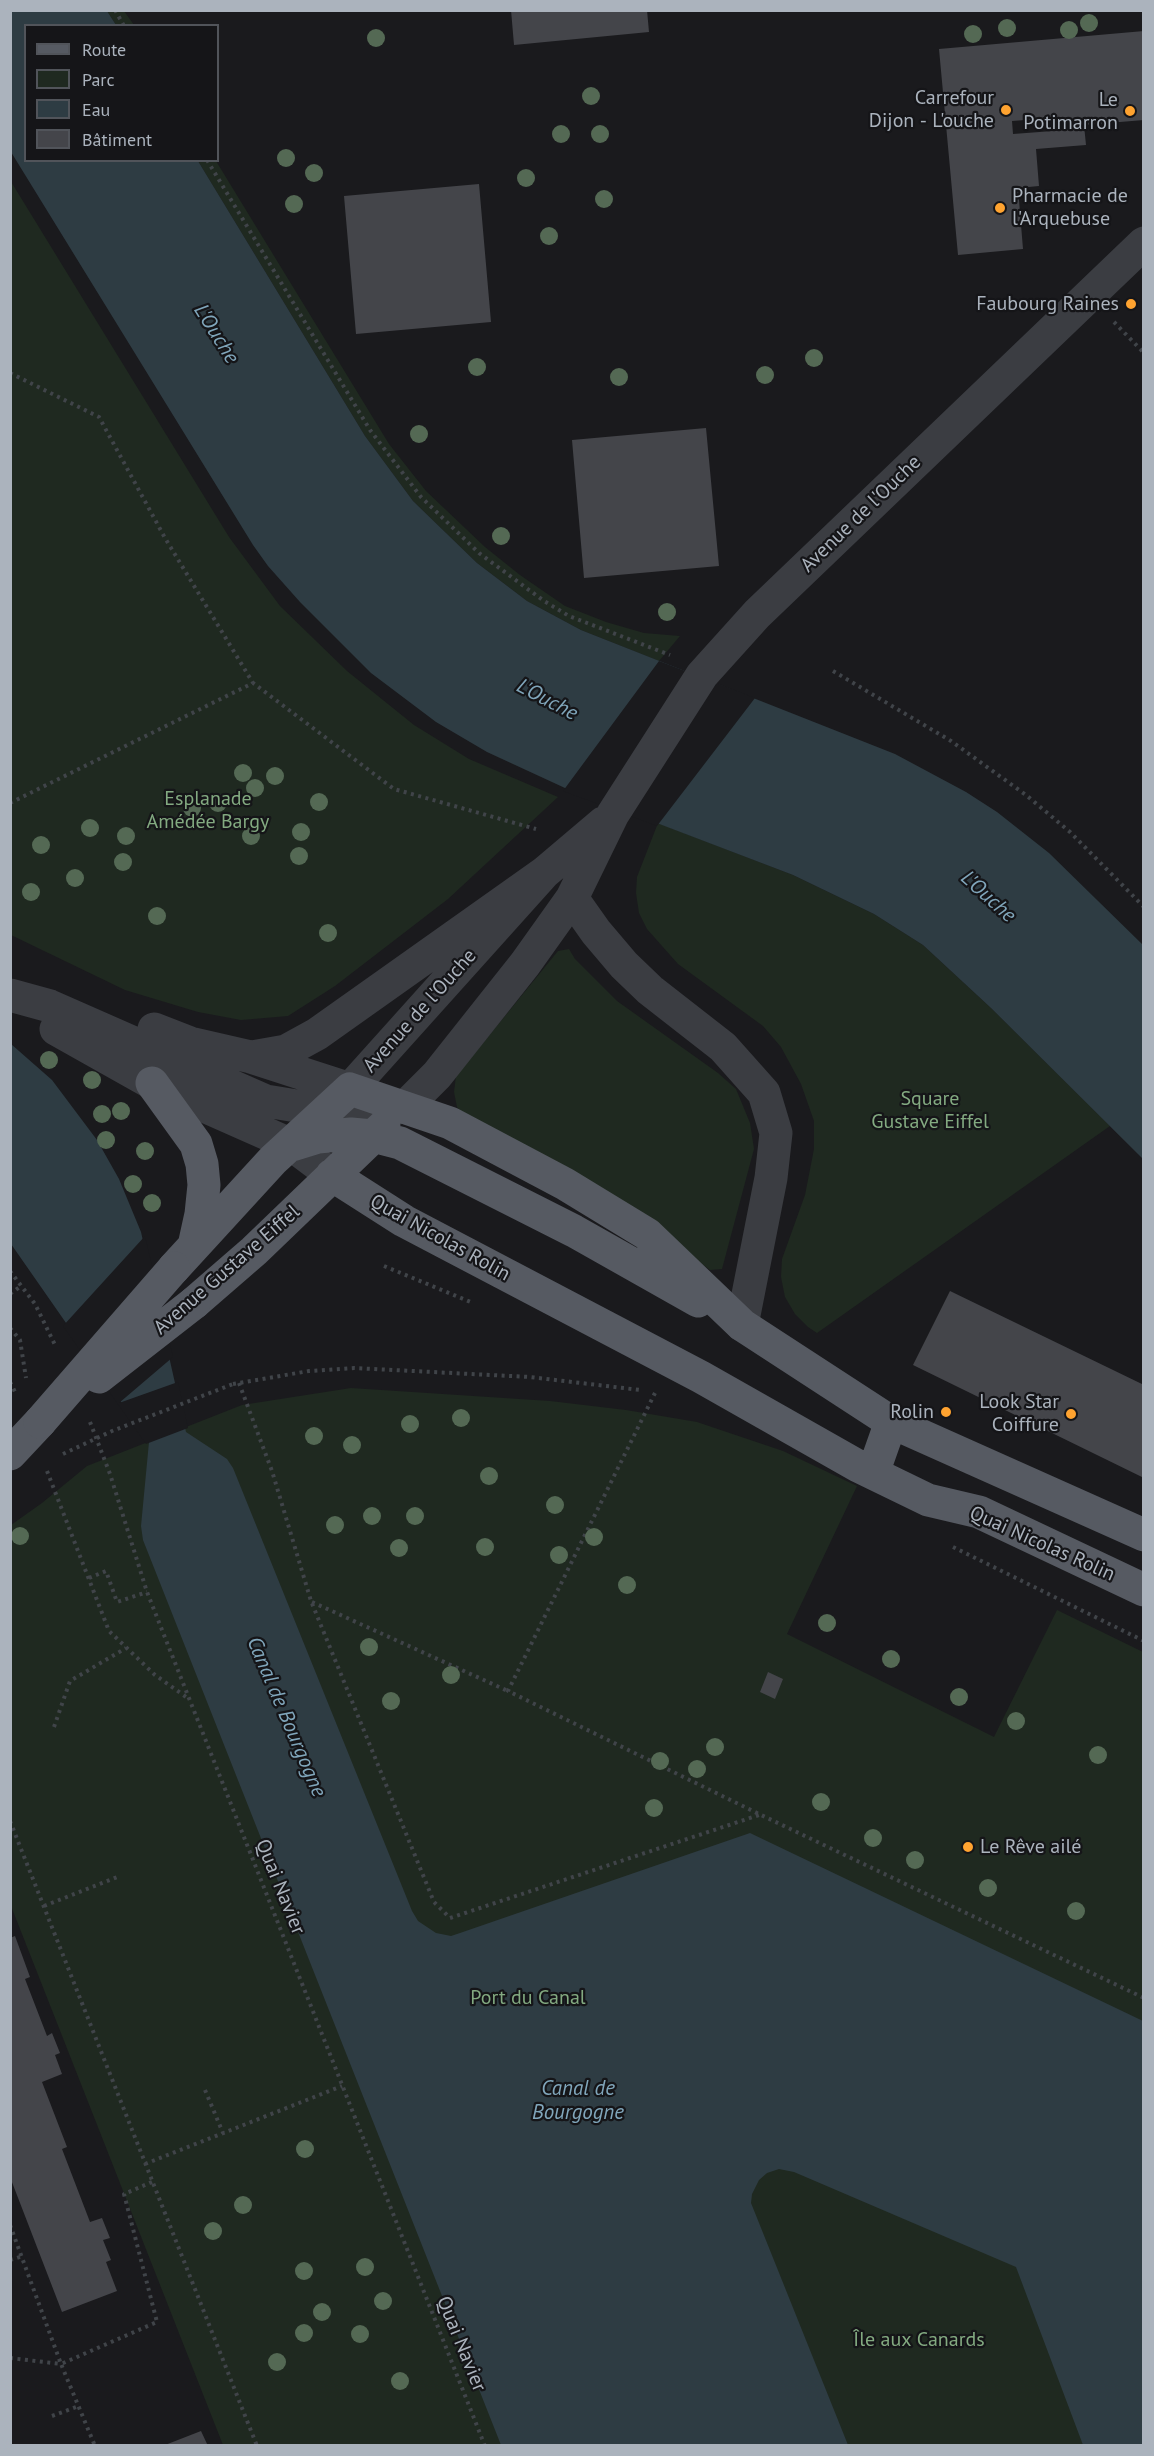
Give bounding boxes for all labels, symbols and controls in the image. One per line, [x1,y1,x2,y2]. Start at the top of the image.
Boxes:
legend [24,24,219,162]
text: Route [82,38,126,61]
text: Parc [82,68,115,91]
place label: Carrefour Dijon - L'ouche [869,86,994,133]
place label: Le Potimarron [1023,88,1118,135]
text: Eau [82,98,110,121]
marker: Carrefour Dijon - L'ouche [999,103,1013,117]
marker: Le Potimarron [1123,104,1137,118]
text: Bâtiment [82,128,152,151]
place label: Pharmacie de l'Arquebuse [1012,184,1128,231]
marker: Pharmacie de l'Arquebuse [993,201,1007,215]
place label: Faubourg Raines [976,292,1119,316]
marker: Faubourg Raines [1124,297,1138,311]
water label: L'Ouche [188,300,244,368]
street label: Avenue de l'Ouche [796,450,926,578]
water label: L'Ouche [512,674,582,726]
park label: Esplanade Amédée Bargy [147,787,269,834]
water label: L'Ouche [955,866,1021,928]
street label: Avenue de l'Ouche [358,944,482,1078]
park label: Square Gustave Eiffel [871,1087,989,1134]
street label: Quai Nicolas Rolin [366,1190,514,1286]
street label: Avenue Gustave Eiffel [149,1200,305,1340]
place label: Look Star Coiffure [979,1390,1059,1437]
place label: Rolin [890,1400,934,1424]
marker: Rolin [939,1405,953,1419]
marker: Look Star Coiffure [1064,1407,1078,1421]
street label: Quai Nicolas Rolin [966,1501,1118,1587]
water label: Canal de Bourgogne [241,1633,331,1801]
place label: Le Rêve ailé [980,1835,1082,1859]
street label: Quai Navier [250,1836,310,1938]
marker: Le Rêve ailé [961,1840,975,1854]
park label: Port du Canal [470,1986,586,2010]
water label: Canal de Bourgogne [532,2076,624,2126]
street label: Quai Navier [431,2293,491,2395]
park label: Île aux Canards [853,2328,985,2352]

